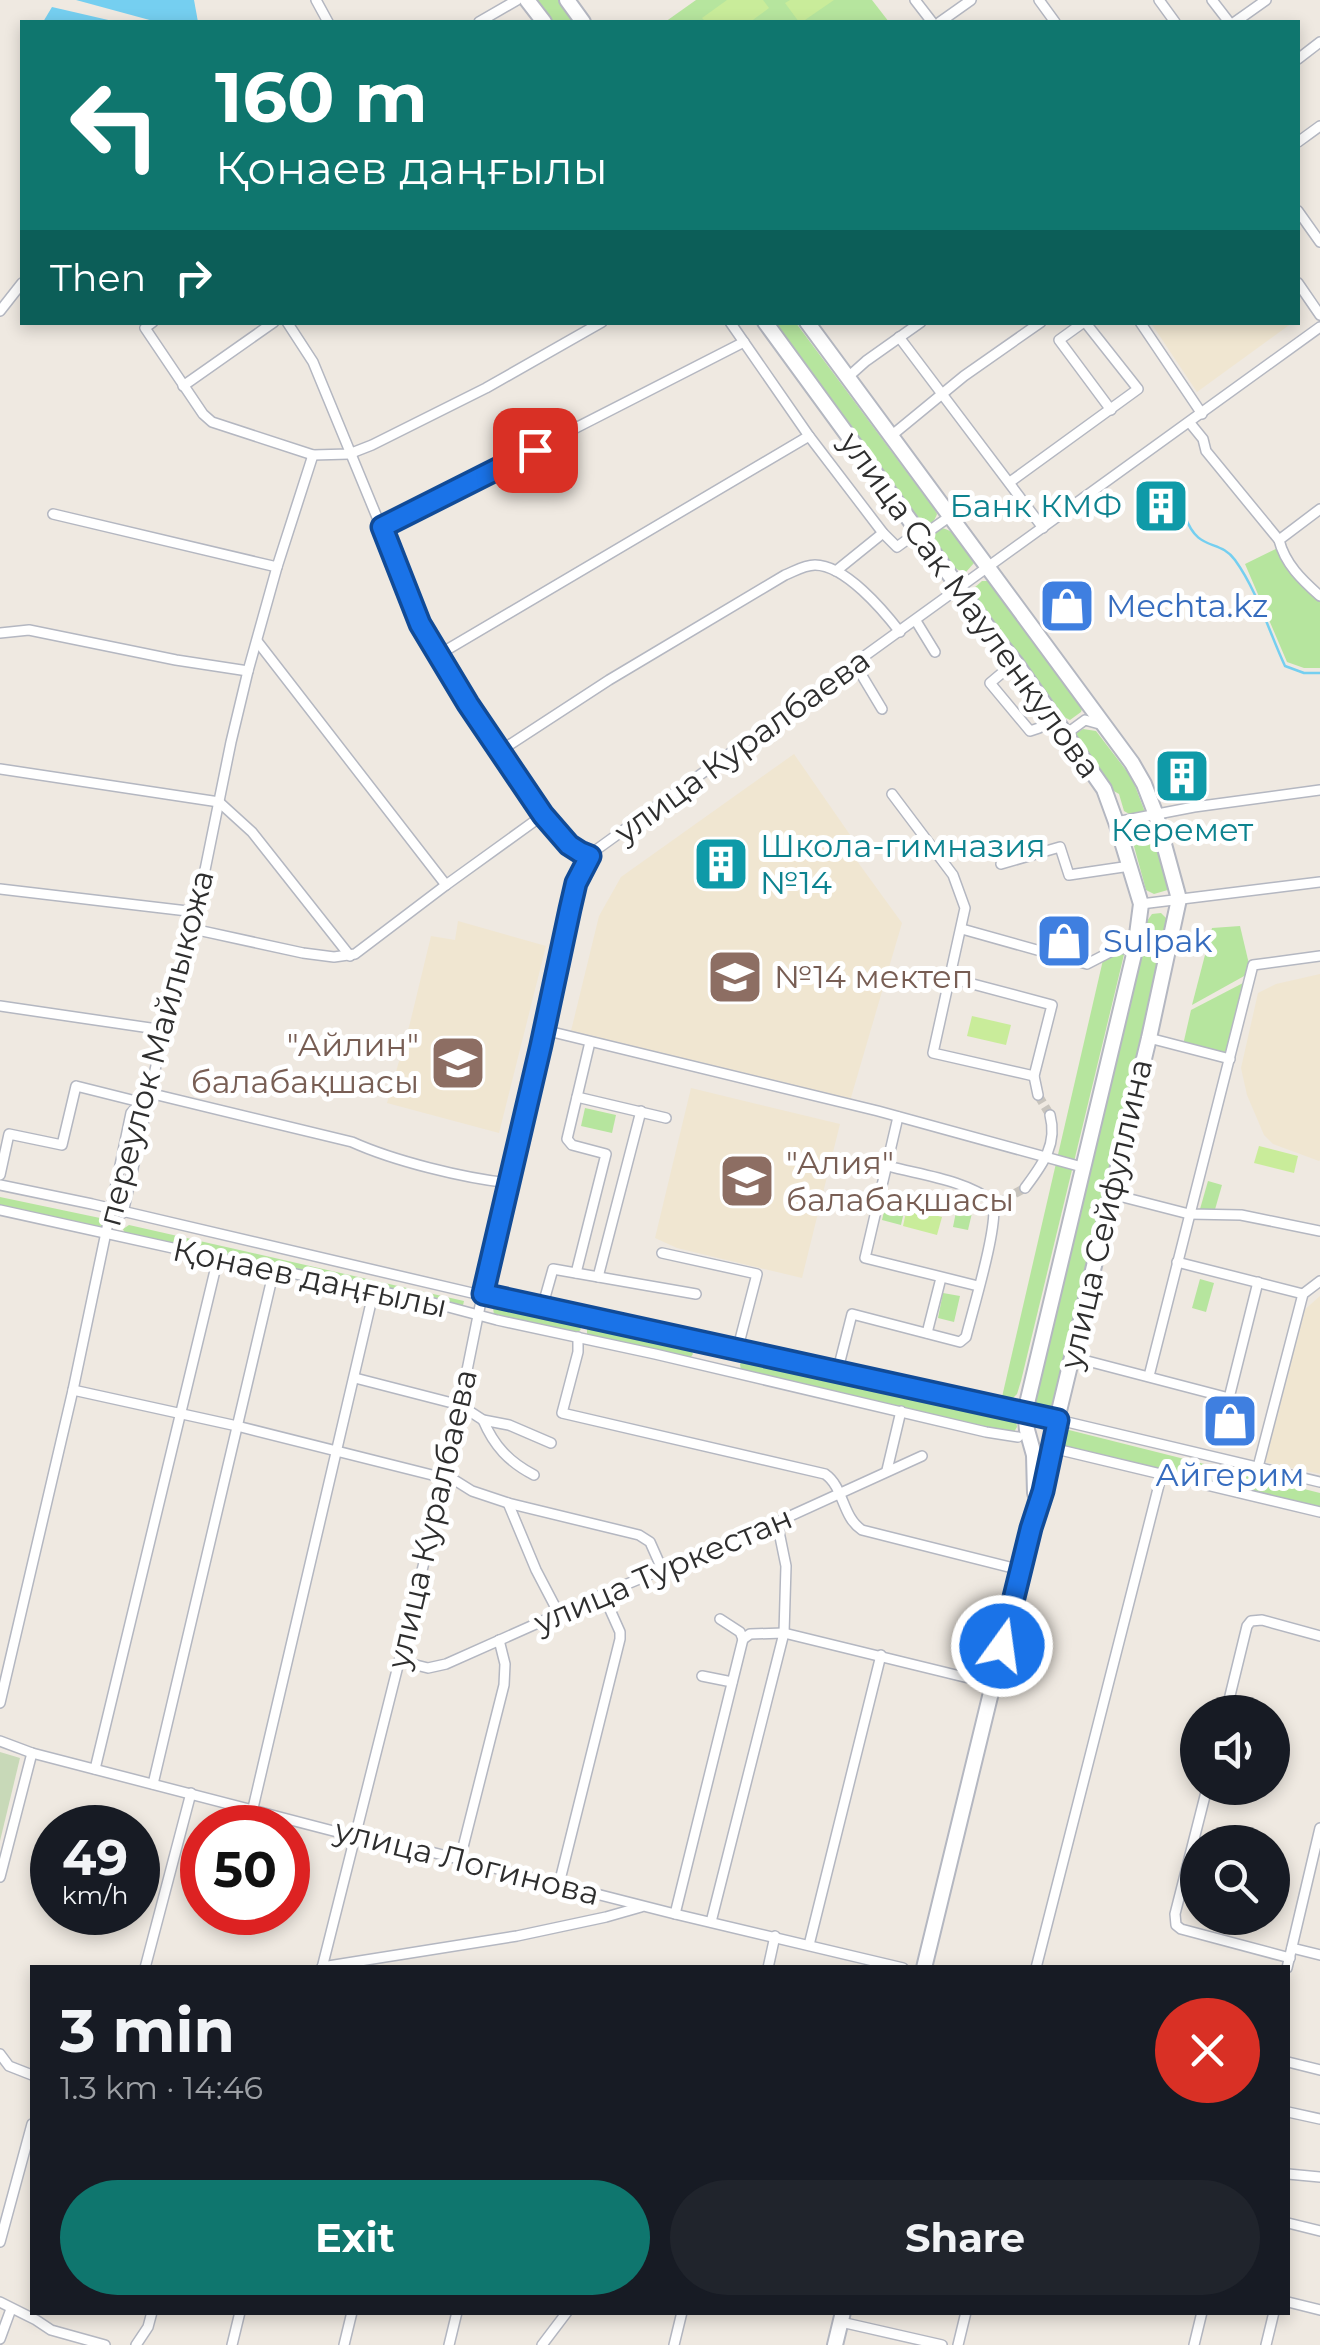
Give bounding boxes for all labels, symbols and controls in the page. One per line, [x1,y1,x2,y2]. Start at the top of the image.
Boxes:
text: 160 m [215,54,428,140]
icon: left [50,60,180,190]
text: Қонаев даңғылы [215,140,608,195]
icon: right [166,250,221,305]
text: Then [50,254,146,301]
pin [493,408,578,493]
icon: arrive [508,423,563,478]
street label: улица Сак Мауленкулова [831,423,1109,785]
building icon: Банк КМФ [1131,476,1191,536]
place label: Банк КМФ [950,486,1122,525]
shop icon: Mechta.kz [1037,576,1097,636]
place label: Mechta.kz [1106,586,1268,625]
street label: улица Куралбаева [606,640,877,852]
building icon: Керемет [1152,746,1212,806]
place label: Керемет [1111,810,1254,849]
place label: Школа-гимназия №14 [760,826,1046,902]
building icon: Школа-гимназия №14 [691,834,751,894]
street label: переулок Майлыкожа [89,866,222,1230]
shop icon: Sulpak [1034,911,1094,971]
place label: Sulpak [1103,921,1212,960]
school or university icon: №14 мектеп [705,947,765,1007]
place label: №14 мектеп [774,957,973,996]
place label: "Айлин" балабақшасы [191,1025,419,1101]
school or university icon: "Айлин" балабақшасы [428,1033,488,1093]
street label: улица Сейфуллина [1051,1055,1160,1374]
place label: "Алия" балабақшасы [786,1143,1014,1219]
school or university icon: "Алия" балабақшасы [717,1151,777,1211]
street label: Қонаев даңғылы [169,1229,451,1326]
street label: улица Куралбаева [378,1365,485,1673]
shop icon: Айгерим [1200,1391,1260,1451]
place label: Айгерим [1155,1455,1305,1494]
street label: улица Туркестан [527,1498,798,1642]
position arrow [950,1594,1054,1698]
map controls [1180,1695,1290,1935]
button: sound [1180,1695,1290,1805]
speed limit sign: 50 [180,1805,310,1935]
street label: улица Логинова [330,1810,603,1913]
button: search [1180,1825,1290,1935]
text: 49 [62,1827,128,1888]
text: km/h [62,1880,128,1910]
text: 3 min [60,1994,235,2067]
button: close [1155,1998,1260,2103]
text: 1.3 km · 14:46 [60,2068,263,2107]
button: Exit [60,2180,650,2295]
button: Share [670,2180,1260,2295]

